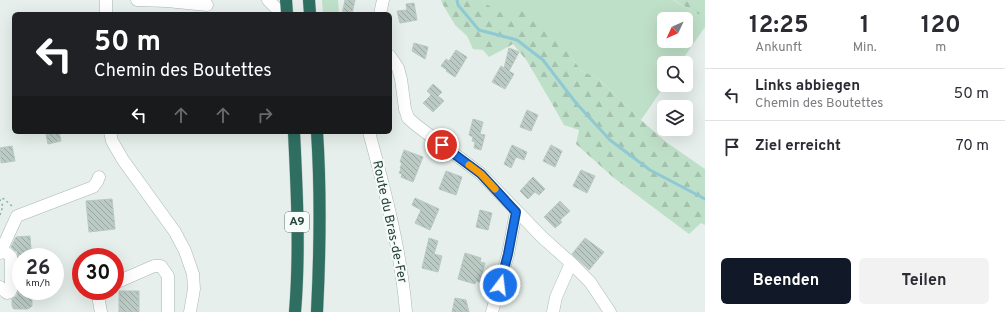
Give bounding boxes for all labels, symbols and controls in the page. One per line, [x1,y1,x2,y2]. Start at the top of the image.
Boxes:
text: 12:25 [749,11,809,41]
text: 1 [860,11,869,41]
text: 120 [921,11,961,41]
north arrow [657,12,693,48]
map controls [657,12,693,136]
text: 50 m [94,25,161,61]
icon: left [28,28,80,80]
text: Ankunft [755,40,802,56]
text: Min. [853,40,877,56]
text: m [935,40,946,56]
button: search [657,56,693,92]
text: Chemin des Boutettes [94,60,272,83]
text: Links abbiegen [755,77,860,96]
icon: left [721,84,743,106]
text: 50 m [954,85,989,104]
text: Chemin des Boutettes [755,96,883,112]
button: layers [657,100,693,136]
icon: left [128,104,150,126]
icon: ahead [170,104,192,126]
icon: ahead [212,104,234,126]
icon: right [254,104,276,126]
pin [425,128,459,162]
icon: arrive [431,134,453,156]
icon: arrive [721,136,743,158]
text: Ziel erreicht [755,137,841,156]
text: 70 m [956,137,989,156]
street label: Route du Bras-de-Fer [368,159,410,285]
road number: A9 [285,212,309,232]
speed limit sign: 30 [72,248,124,300]
text: 26 [26,256,50,282]
button: Beenden [721,258,851,304]
button: Teilen [859,258,989,304]
position arrow [479,264,521,306]
text: km/h [26,277,50,290]

